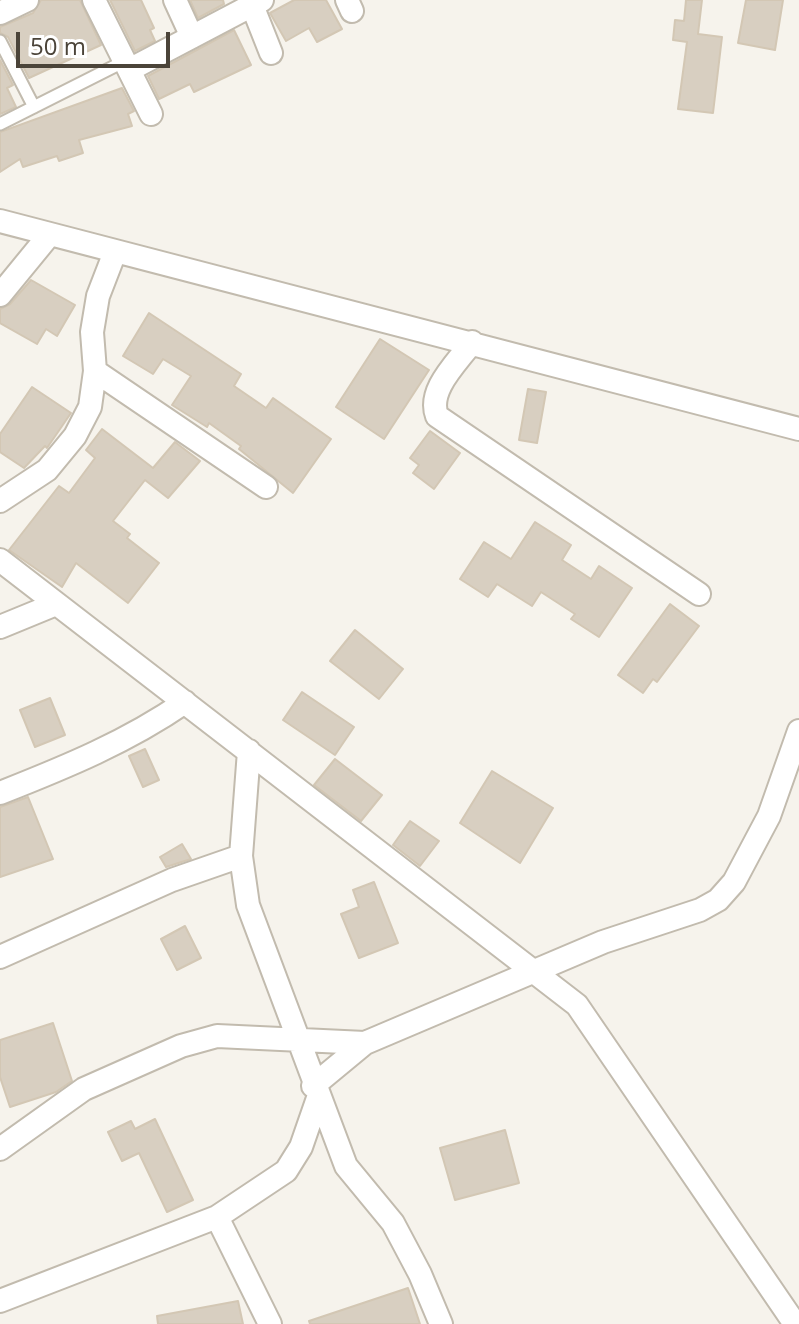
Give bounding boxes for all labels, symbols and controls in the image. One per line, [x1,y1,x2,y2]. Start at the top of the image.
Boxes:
scale bar [20,16,174,66]
text: 50 m [30,29,86,62]

